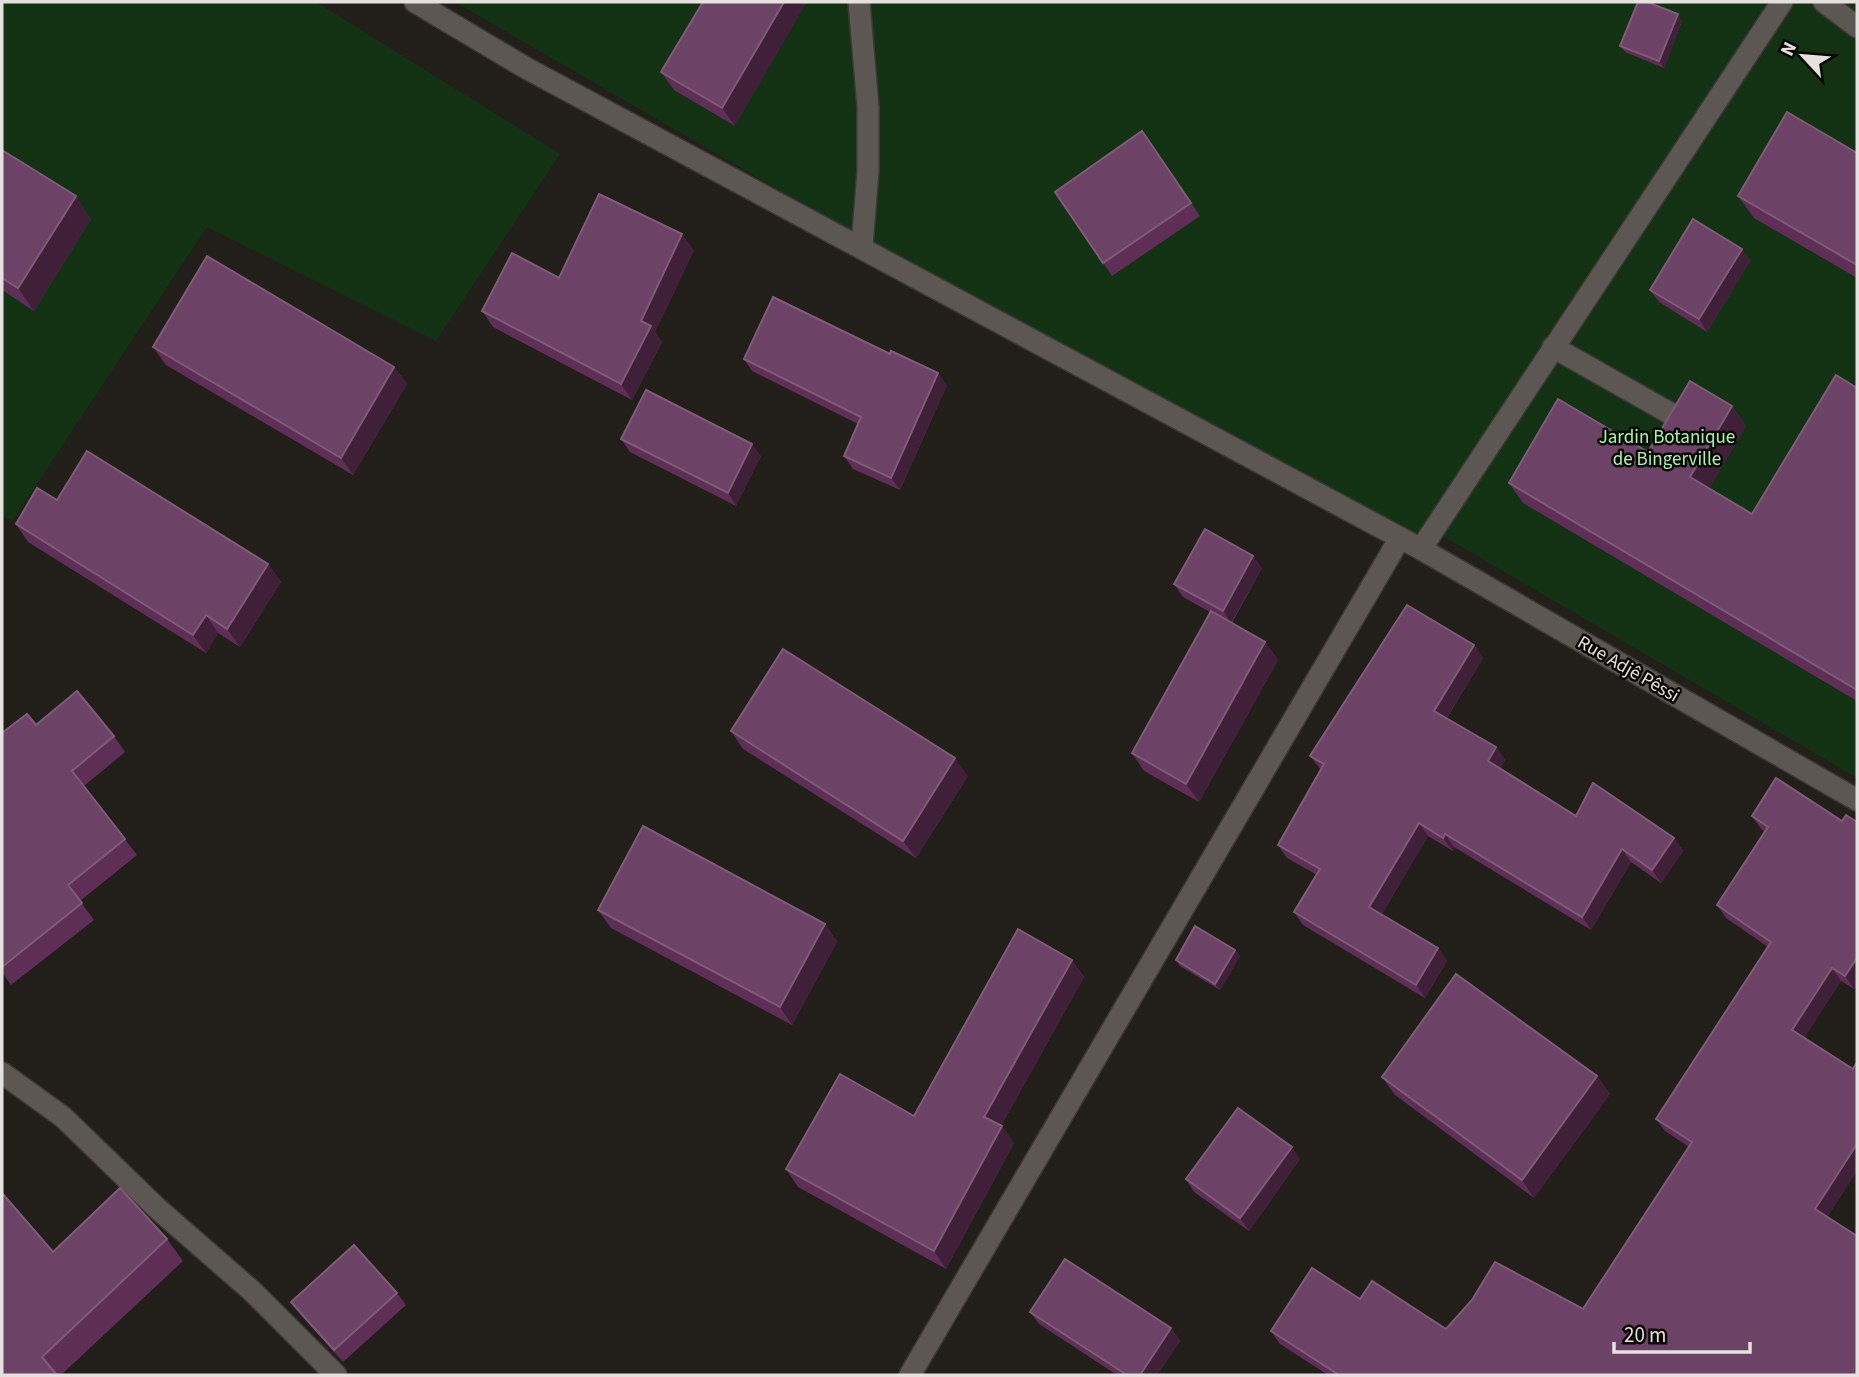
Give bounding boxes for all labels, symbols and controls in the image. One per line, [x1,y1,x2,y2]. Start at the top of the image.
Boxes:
north arrow [1768,21,1838,91]
text: N [1774,38,1804,61]
park label: Jardin Botanique de Bingerville [1599,424,1735,473]
street label: Rue Adjê Pêssi [1572,629,1684,709]
scale bar [1614,1310,1750,1354]
text: 20 m [1624,1320,1666,1350]

